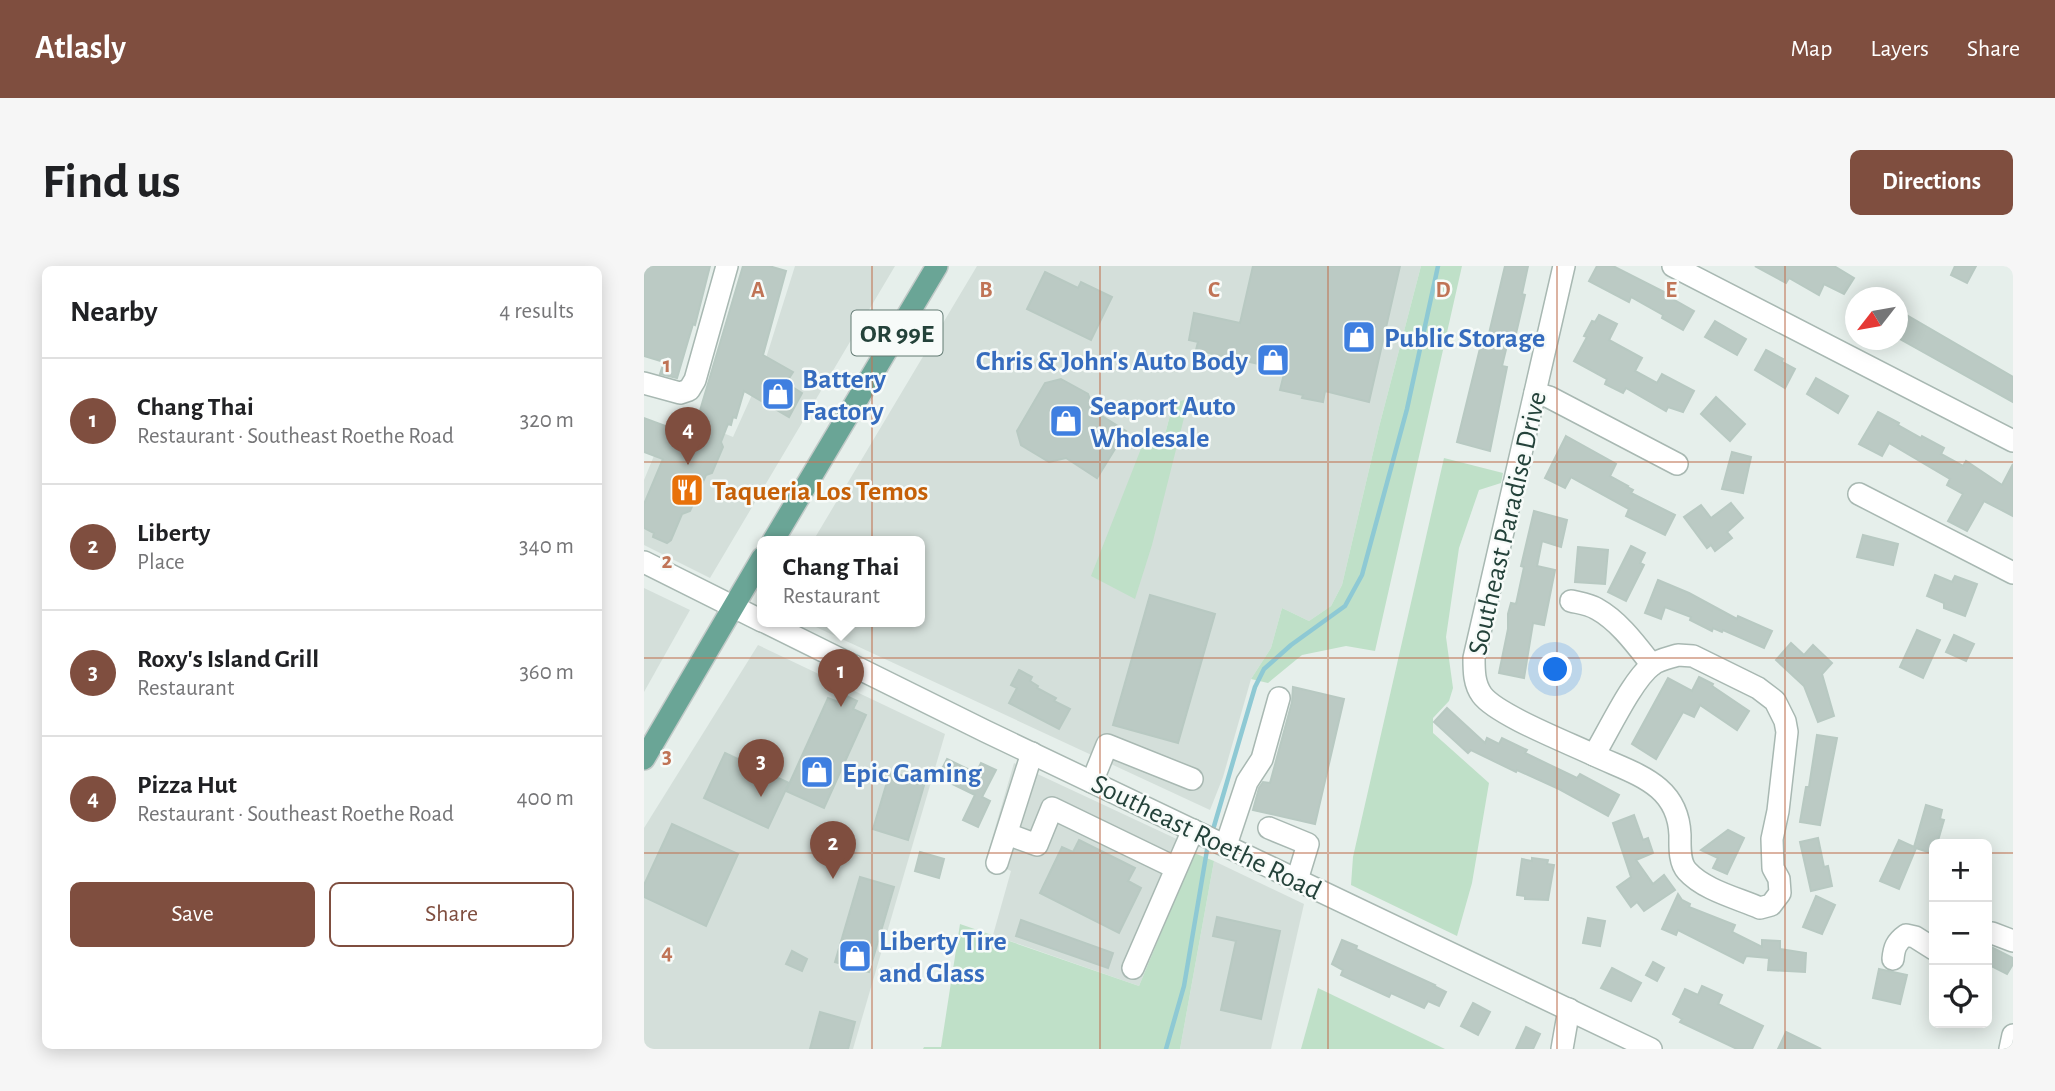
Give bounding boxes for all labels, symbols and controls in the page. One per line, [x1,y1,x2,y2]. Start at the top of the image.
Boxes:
text: Atlasly [35,32,126,65]
text: Map [1790,37,1832,61]
text: Layers [1870,37,1929,61]
text: Share [1967,37,2020,61]
button: Directions [1850,150,2013,215]
text: Find us [42,158,181,207]
text: A [751,279,765,302]
text: B [979,279,993,302]
text: C [1208,279,1220,302]
text: D [1435,279,1451,302]
text: E [1665,279,1677,302]
north arrow [1845,287,1908,350]
text: Nearby [70,297,158,327]
text: 4 results [499,300,574,323]
road number: OR 99E [852,310,942,356]
shop icon: Public Storage [1340,318,1378,356]
place label: Public Storage [1384,325,1545,353]
shop icon: Chris & John's Auto Body [1254,341,1292,379]
place label: Chris & John's Auto Body [976,348,1248,376]
text: 1 [663,354,671,377]
place label: Battery Factory [802,366,887,426]
shop icon: Battery Factory [759,375,797,413]
street label: Southeast Paradise Drive [1464,389,1552,658]
place label: Seaport Auto Wholesale [1090,393,1236,453]
text: Chang Thai [137,394,254,420]
shop icon: Seaport Auto Wholesale [1047,402,1085,440]
pin: 4 [665,407,711,465]
text: 1 [89,409,97,432]
text: 320 m [520,409,574,432]
text: Restaurant · Southeast Roethe Road [137,425,454,448]
restaurant icon: Taqueria Los Temos [668,471,706,509]
place label: Taqueria Los Temos [712,478,928,506]
text: Liberty [137,520,210,546]
text: 2 [88,535,98,558]
text: 340 m [519,535,574,558]
popup [757,536,925,627]
text: 2 [662,550,673,573]
text: Place [137,551,185,574]
text: Chang Thai [783,554,899,580]
text: Restaurant [783,585,880,608]
text: Roxy's Island Grill [137,646,319,672]
pin: 1 [818,649,864,707]
your location [1538,652,1572,686]
text: 3 [88,661,98,684]
text: 360 m [519,661,574,684]
text: Restaurant [137,677,234,700]
pin: 3 [738,739,784,797]
text: 3 [662,745,672,768]
shop icon: Epic Gaming [798,753,836,791]
place label: Epic Gaming [842,760,983,788]
street label: Southeast Roethe Road [1087,770,1325,906]
text: Pizza Hut [137,772,237,798]
text: 4 [87,787,99,810]
text: 400 m [516,787,574,810]
text: Restaurant · Southeast Roethe Road [137,803,454,826]
pin: 2 [810,821,856,879]
map controls [1929,839,1992,1028]
button: + [1929,839,1992,902]
button: Save [70,882,315,947]
button: Share [329,882,574,947]
button: − [1929,902,1992,965]
place label: Liberty Tire and Glass [879,928,1007,988]
shop icon: Liberty Tire and Glass [836,937,874,975]
text: 4 [661,941,673,964]
button: locate [1929,965,1992,1028]

